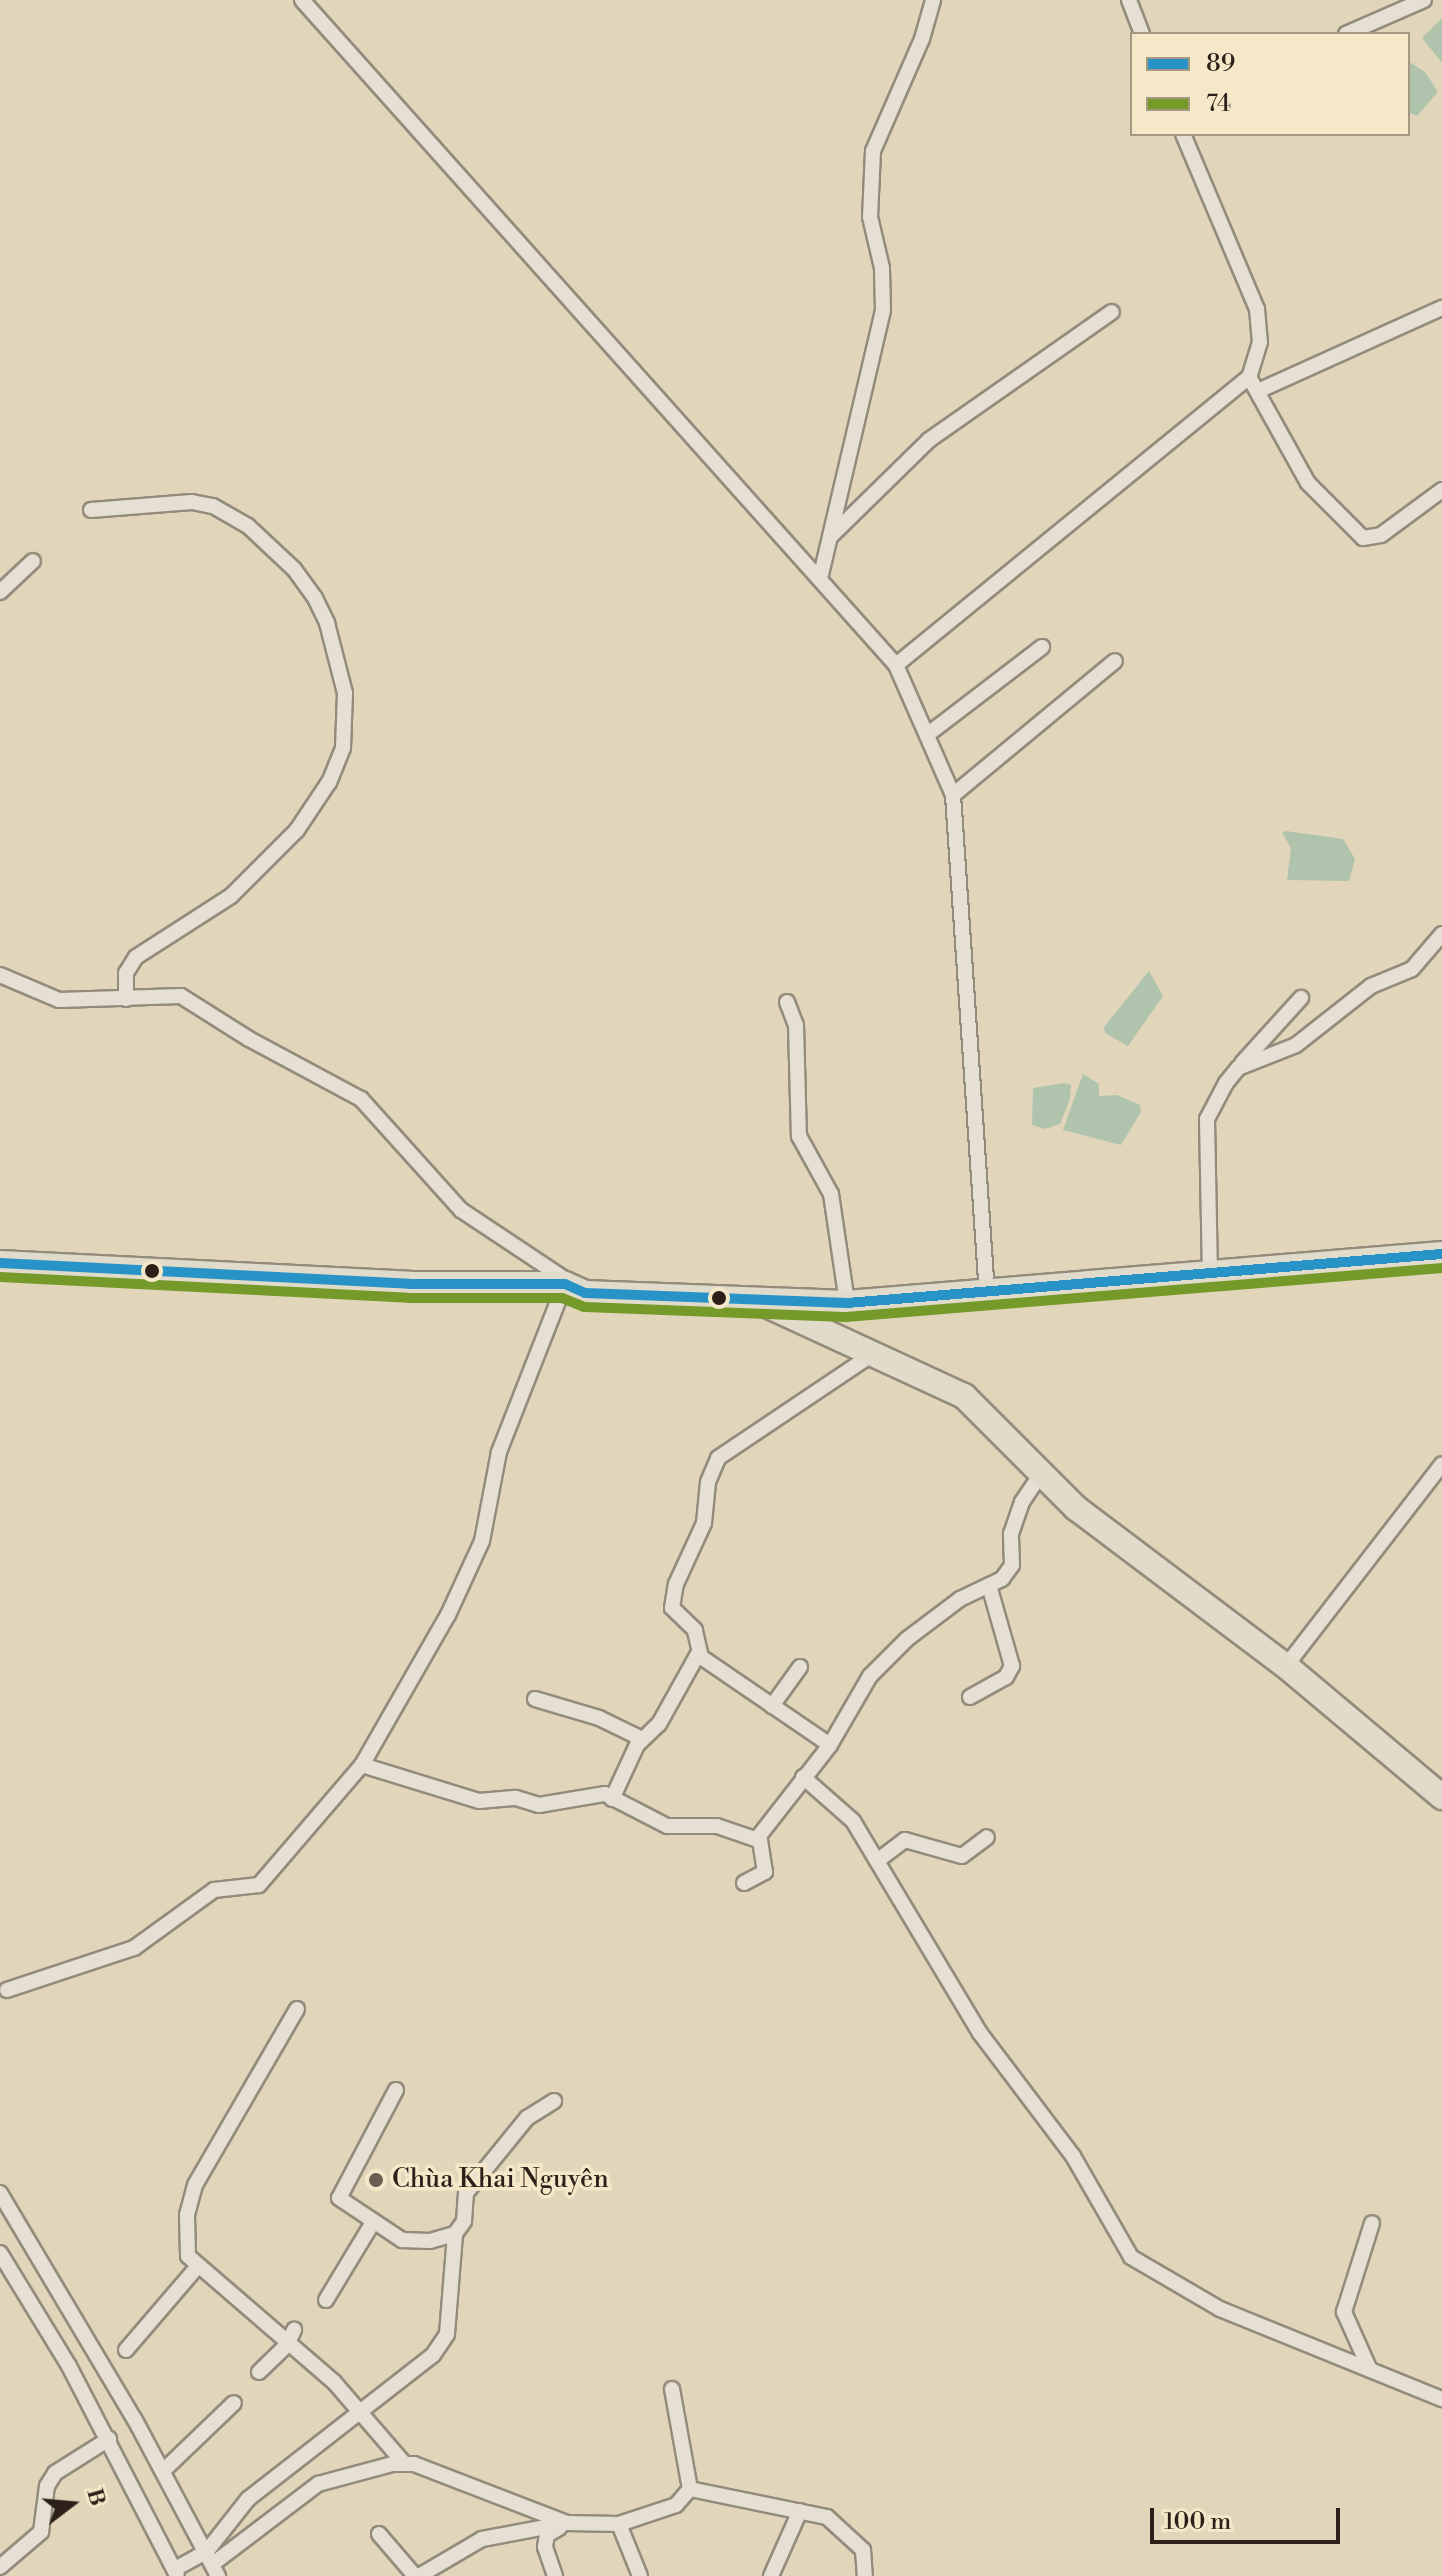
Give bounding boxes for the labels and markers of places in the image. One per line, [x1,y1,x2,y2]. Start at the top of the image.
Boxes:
unlabelled marker [144,1263,160,1279]
unlabelled marker [711,1290,727,1306]
place label: Chùa Khai Nguyên [392,2164,609,2196]
marker: Chùa Khai Nguyên [367,2171,385,2189]

